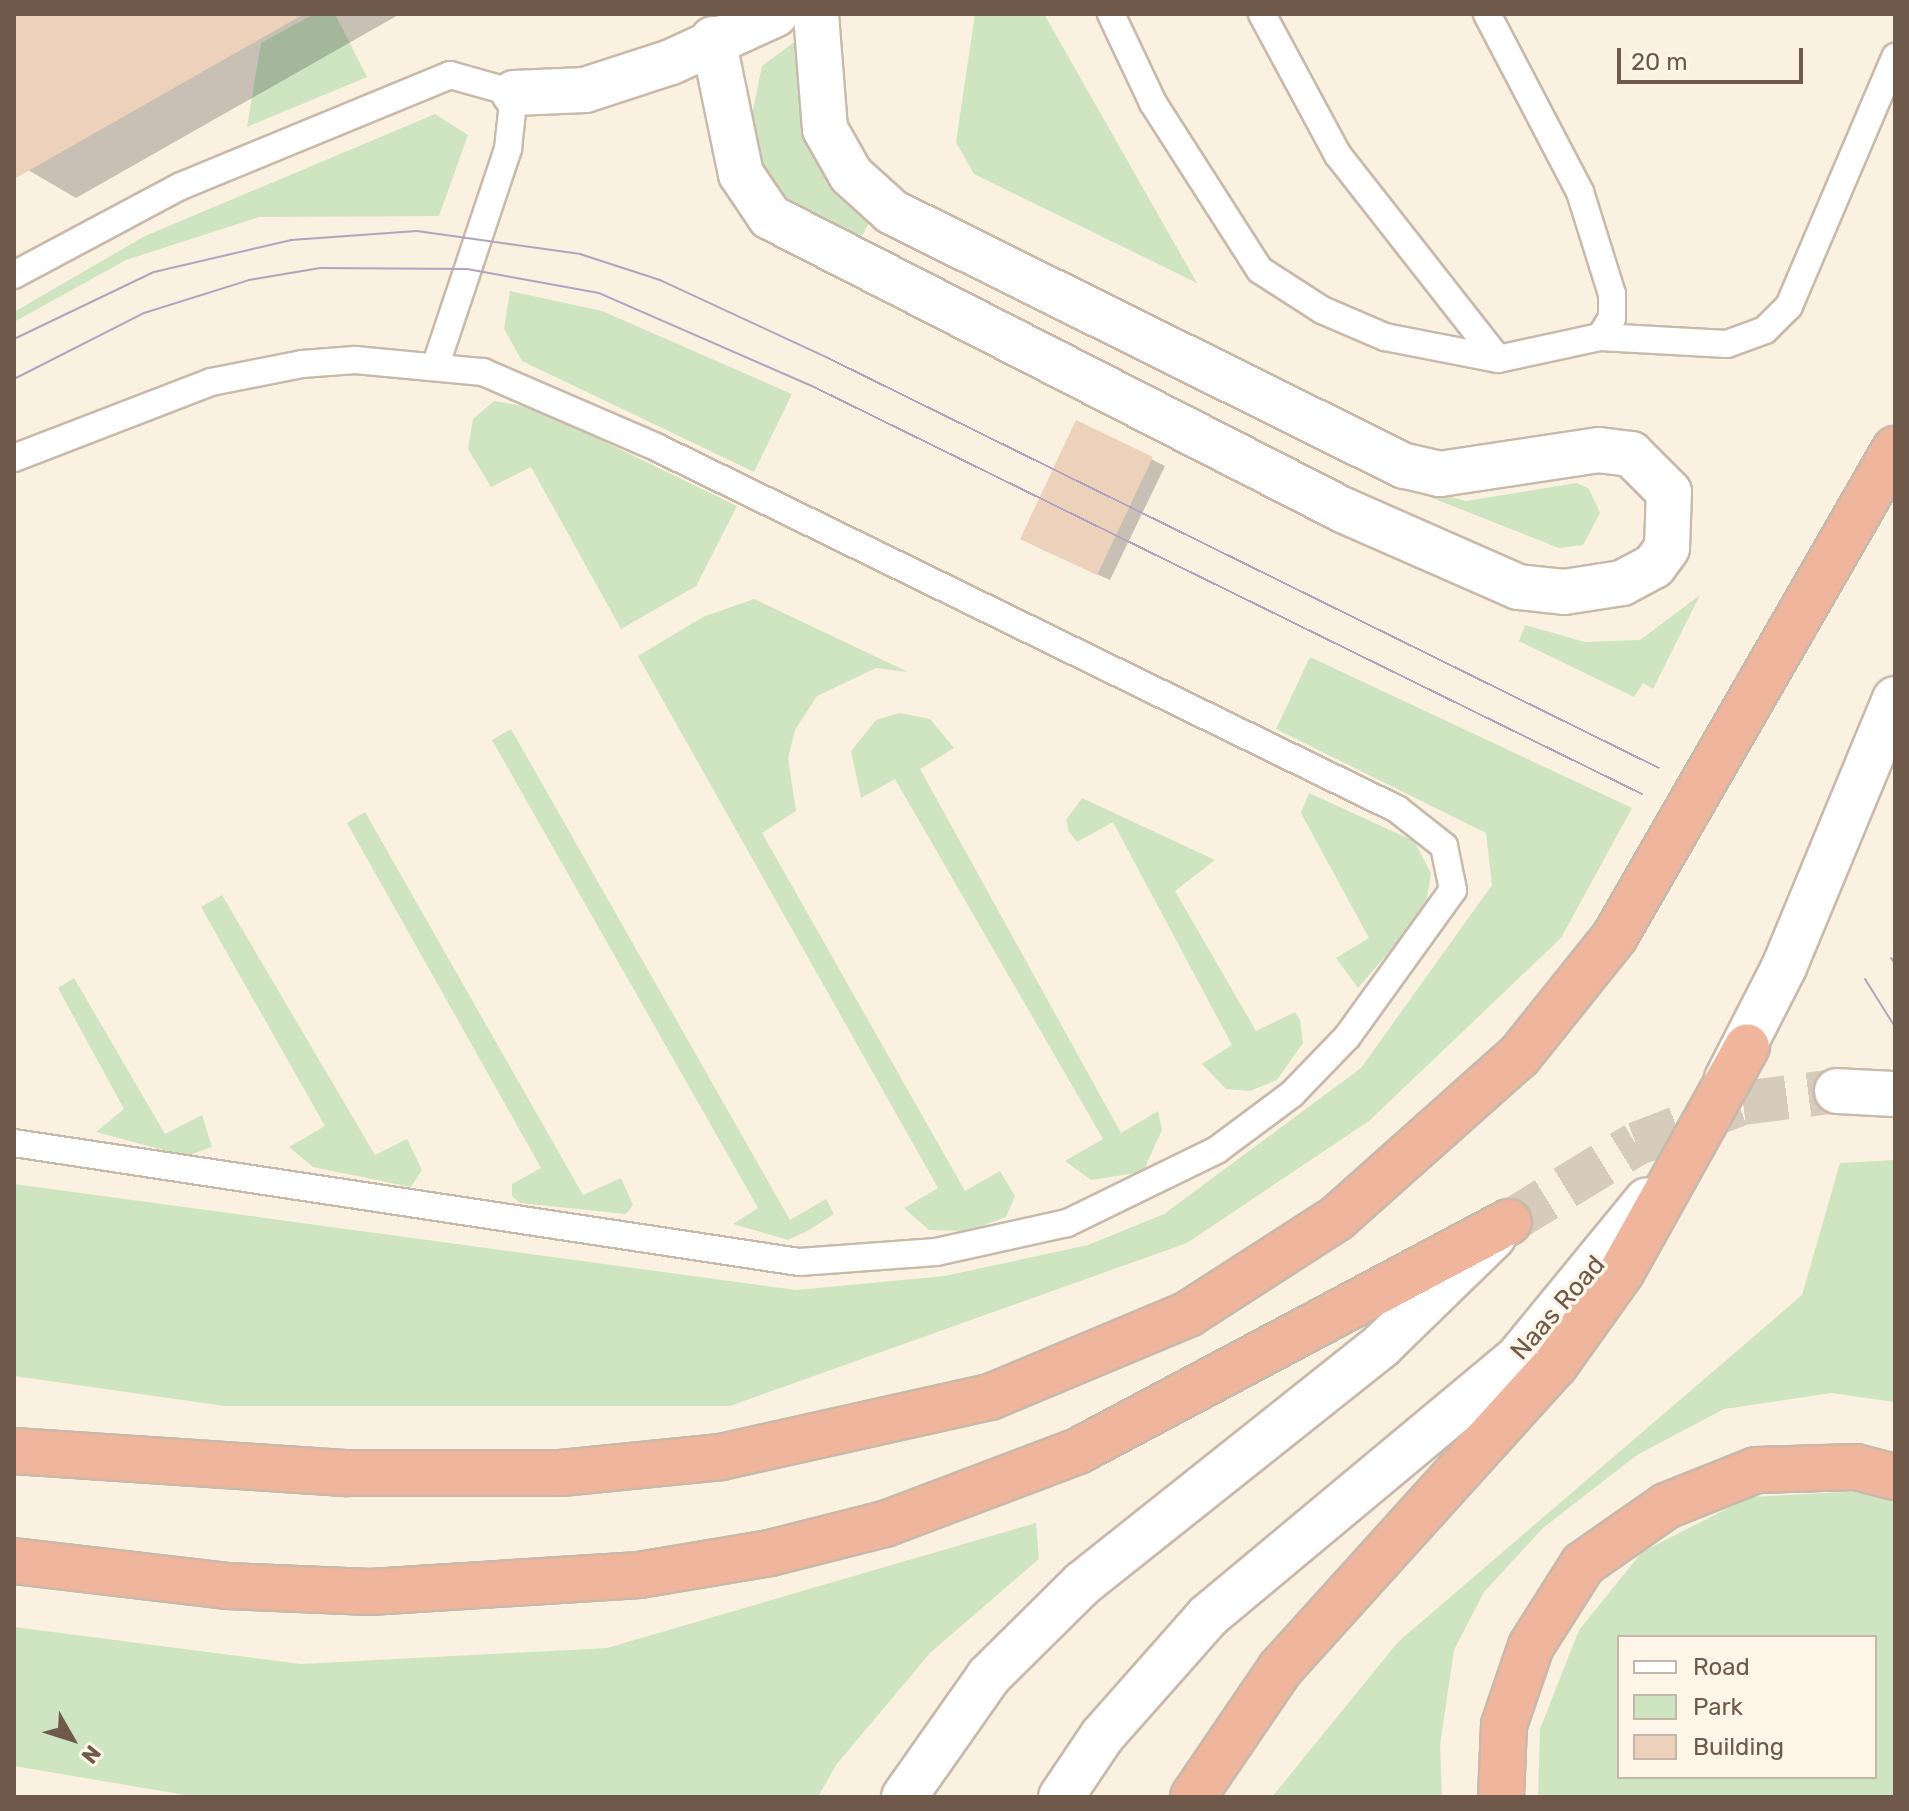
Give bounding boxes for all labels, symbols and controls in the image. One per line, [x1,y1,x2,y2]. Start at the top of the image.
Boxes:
scale bar [1621,32,1807,82]
text: 20 m [1631,48,1688,76]
street label: Naas Road [1504,1249,1612,1367]
legend [1617,1635,1877,1779]
text: Road [1693,1653,1750,1681]
text: Park [1693,1693,1743,1721]
north arrow [32,1699,112,1779]
text: Building [1693,1733,1784,1761]
text: N [76,1740,107,1769]

